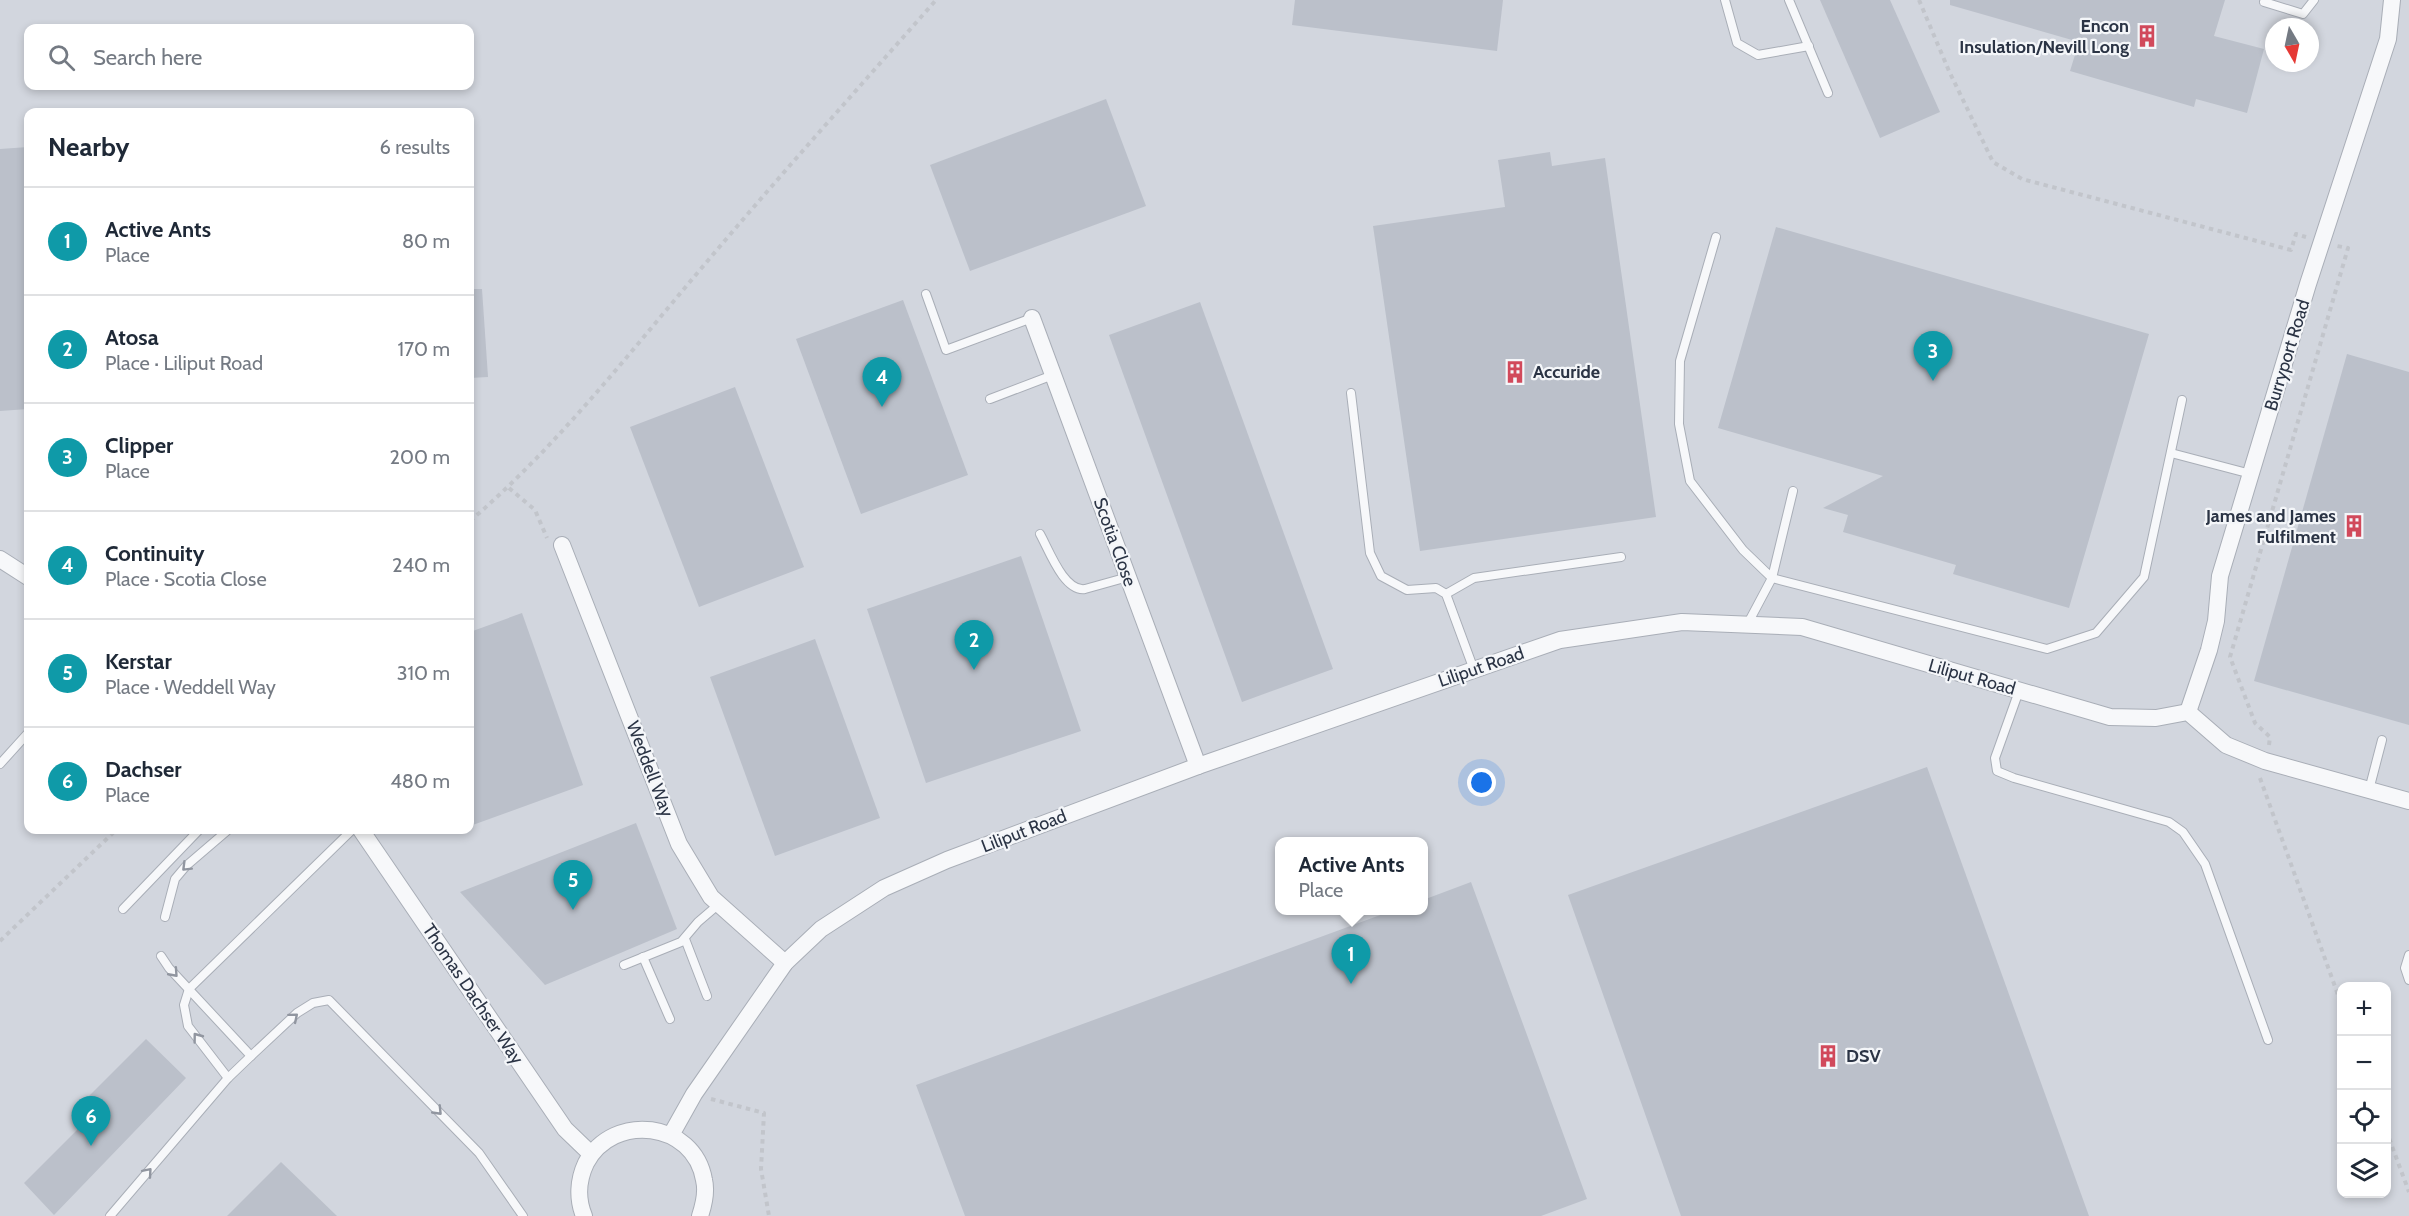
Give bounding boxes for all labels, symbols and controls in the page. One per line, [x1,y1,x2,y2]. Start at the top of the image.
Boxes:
place label: Encon Insulation/Nevill Long [1959,15,2129,58]
north arrow [2265,18,2319,72]
building icon: Encon Insulation/Nevill Long [2134,23,2160,49]
search box [24,24,474,90]
icon: search [45,41,78,74]
text: Search here [93,44,202,71]
text: Nearby [48,131,129,163]
text: 6 results [379,135,450,159]
text: Active Ants [105,216,211,243]
text: 1 [64,229,71,253]
text: 80 m [402,229,450,253]
text: Place [105,243,150,267]
street label: Burryport Road [2260,297,2314,413]
text: Atosa [105,324,159,351]
pin: 3 [1914,332,1952,381]
text: 2 [62,337,73,361]
text: 170 m [398,337,450,361]
text: Place · Liliput Road [105,351,263,375]
pin: 4 [862,358,902,407]
building icon: Accuride [1502,359,1528,385]
place label: Accuride [1533,361,1600,383]
text: Clipper [105,432,173,459]
text: 3 [62,445,73,469]
text: 200 m [390,445,450,469]
text: Place [105,459,150,483]
street label: Scotia Close [1089,495,1141,589]
place label: James and James Fulfilment [2205,505,2336,548]
building icon: James and James Fulfilment [2341,513,2367,539]
text: Continuity [105,540,204,567]
text: 4 [61,553,74,577]
text: 240 m [392,553,450,577]
text: Place · Scotia Close [105,567,267,591]
pin: 2 [954,620,994,670]
street label: Liliput Road [1435,642,1527,692]
text: Kerstar [105,648,172,675]
street label: Liliput Road [1926,654,2018,700]
text: 5 [62,661,73,685]
text: 310 m [397,661,450,685]
text: Place · Weddell Way [105,675,276,699]
street label: Weddell Way [622,718,678,820]
text: Dachser [105,756,182,783]
your location [1467,768,1496,797]
text: 6 [62,769,73,793]
text: 480 m [390,769,450,793]
text: Place [105,783,150,807]
street label: Liliput Road [978,805,1070,857]
popup [1275,837,1428,915]
text: Active Ants [1299,851,1404,878]
one-way arrow [183,860,194,871]
pin: 5 [554,860,592,910]
text: Place [1299,878,1343,902]
street label: Thomas Dachser Way [418,920,528,1068]
pin: 1 [1332,934,1370,984]
one-way arrow [167,966,178,977]
map controls [2337,982,2391,1198]
button: + [2337,982,2391,1036]
one-way arrow [287,1013,298,1024]
one-way arrow [193,1032,204,1043]
button: − [2337,1036,2391,1090]
building icon: DSV [1815,1043,1841,1069]
place label: DSV [1846,1045,1881,1067]
button: locate [2337,1090,2391,1144]
pin: 6 [72,1096,110,1146]
one-way arrow [431,1104,442,1114]
button: layers [2337,1144,2391,1198]
one-way arrow [141,1168,152,1179]

